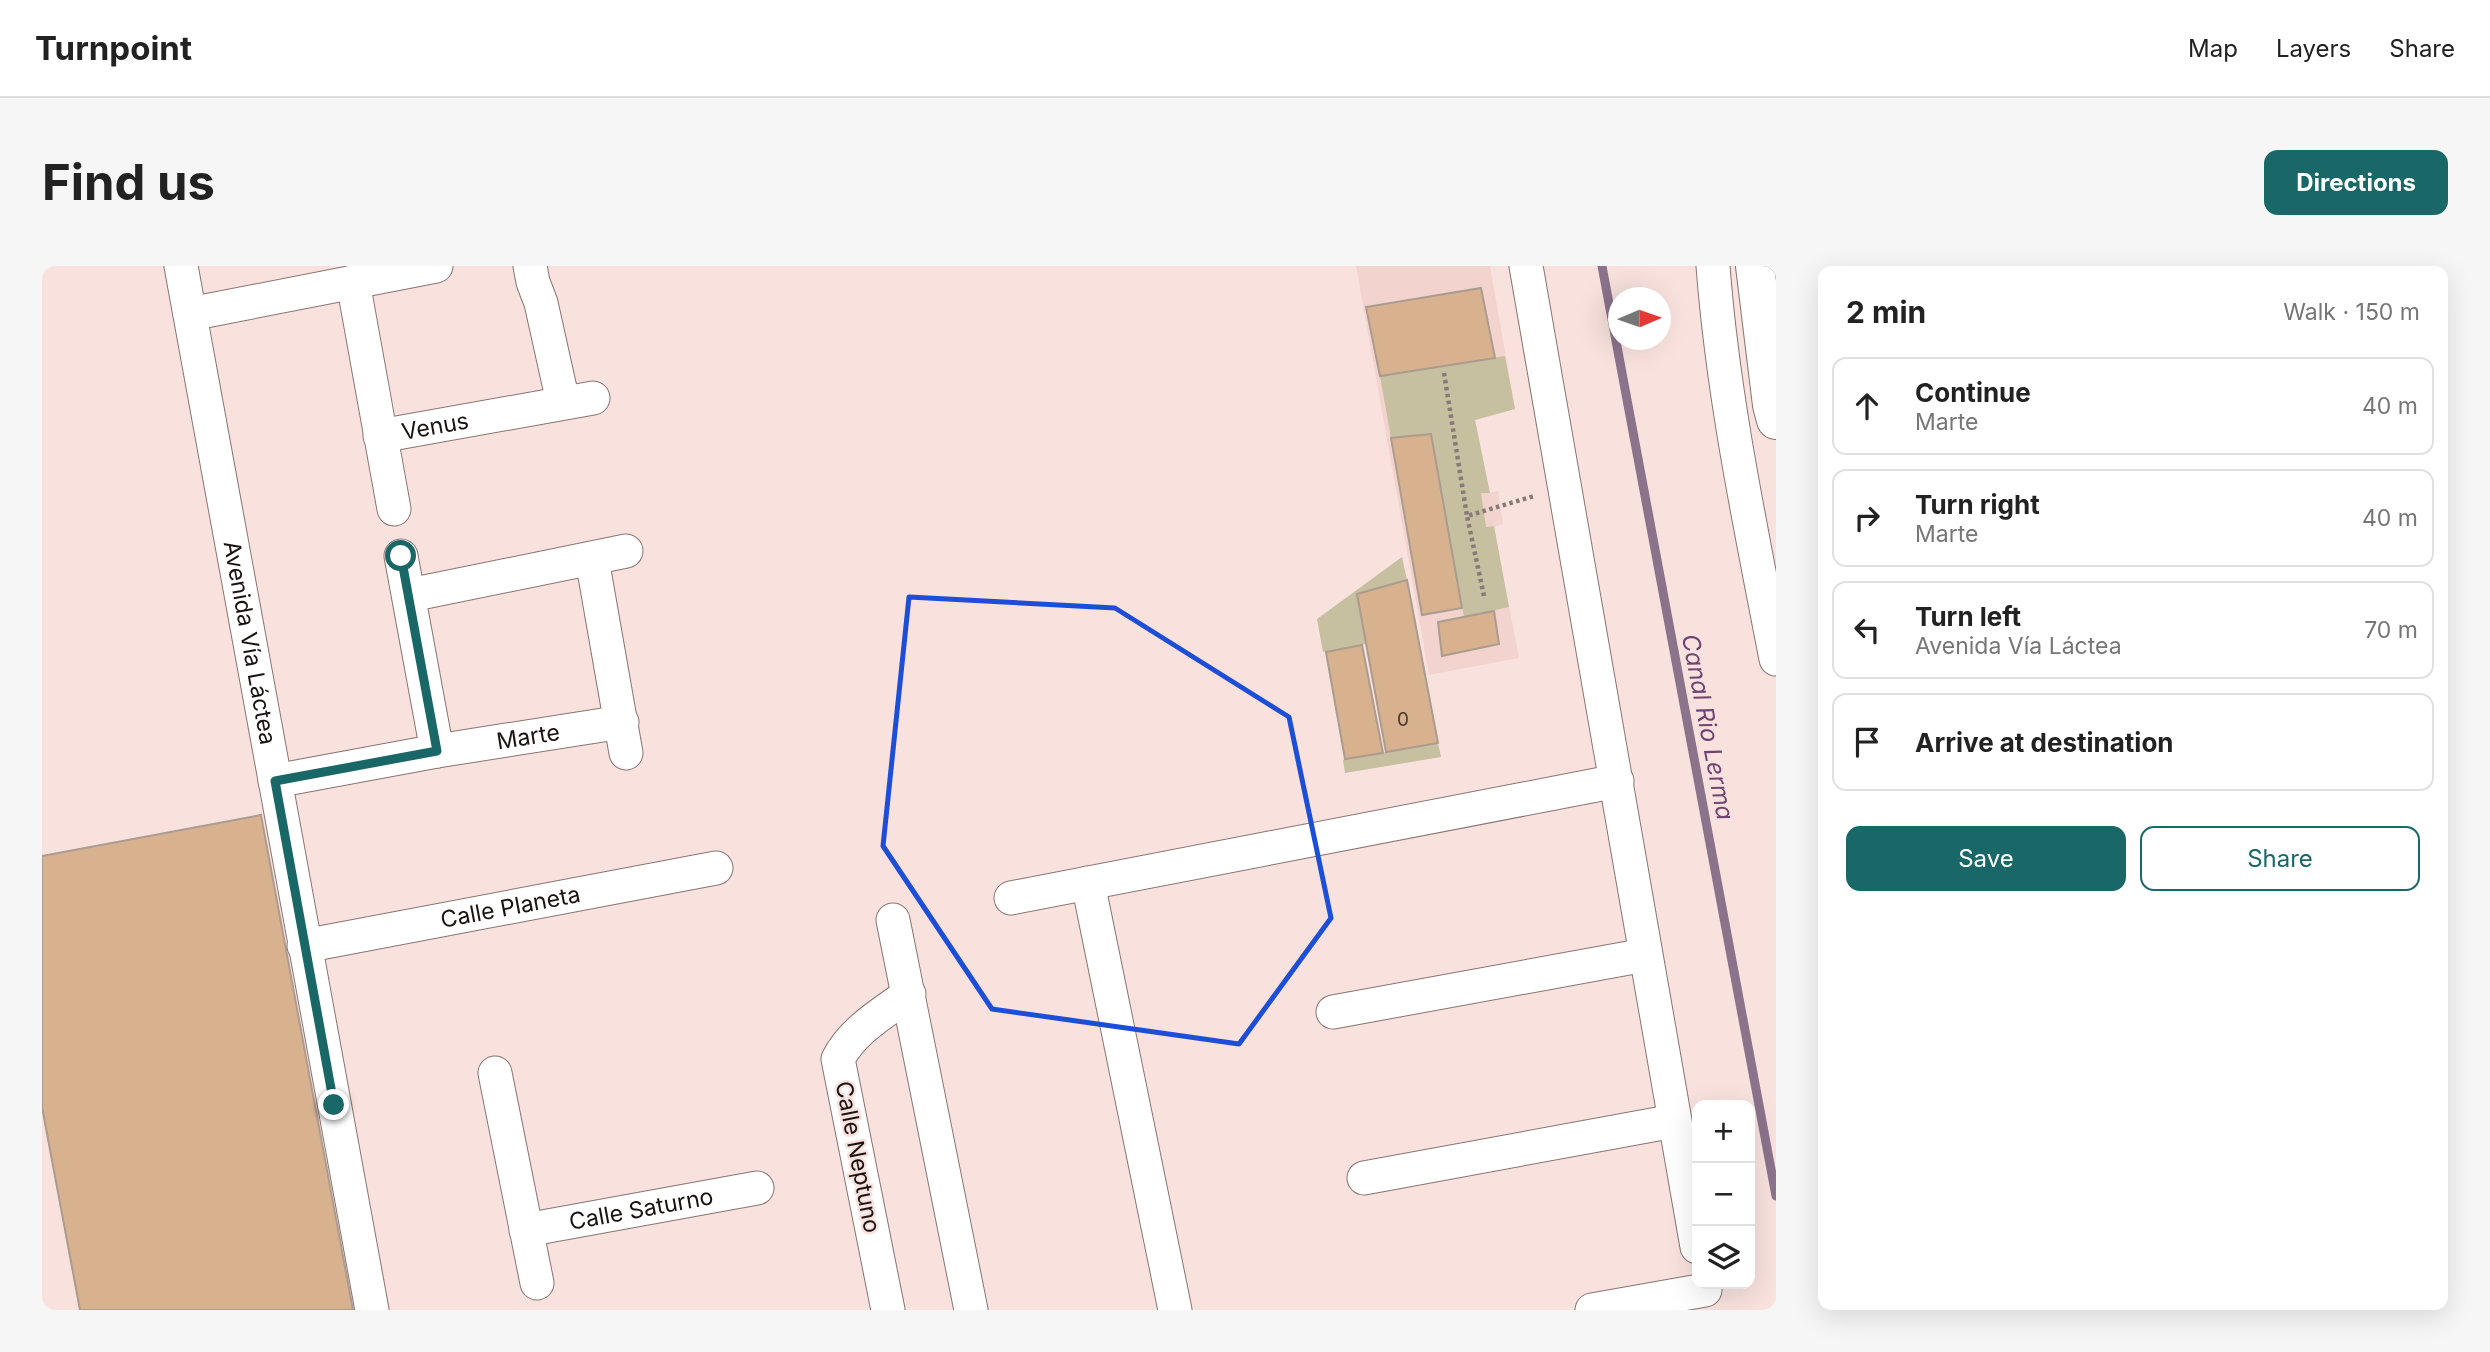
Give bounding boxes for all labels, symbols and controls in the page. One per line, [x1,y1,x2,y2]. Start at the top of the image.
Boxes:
text: Turnpoint [35,28,192,68]
text: Map [2188,34,2238,63]
text: Layers [2276,34,2351,63]
text: Share [2389,34,2455,63]
button: Directions [2264,150,2448,215]
text: Find us [42,153,215,212]
north arrow [1608,287,1671,350]
text: 2 min [1846,294,1926,330]
text: Walk · 150 m [2283,298,2420,326]
text: Continue [1915,377,2031,408]
icon: ahead [1848,387,1886,425]
text: 40 m [2362,392,2418,420]
street label: Venus [399,406,471,446]
text: Marte [1915,408,1978,436]
text: Turn right [1915,489,2040,520]
icon: right [1848,499,1886,537]
text: 40 m [2362,504,2418,532]
text: Marte [1915,520,1978,548]
street label: Avenida Vía Láctea [218,539,282,747]
route start [385,540,416,571]
text: Turn left [1915,601,2021,632]
icon: left [1848,611,1886,649]
text: 70 m [2364,616,2418,644]
water label: Canal Rio Lerma [1676,632,1740,822]
text: Avenida Vía Láctea [1915,632,2122,660]
house number: 0 [1397,708,1409,731]
street label: Marte [495,718,562,755]
icon: arrive [1848,723,1886,761]
text: Arrive at destination [1915,727,2174,758]
button: Save [1846,826,2126,891]
button: Share [2140,826,2420,891]
street label: Calle Planeta [438,880,582,934]
street label: Calle Neptuno [830,1079,886,1235]
route end [318,1089,349,1120]
map controls [1692,1100,1755,1289]
button: + [1692,1100,1755,1163]
button: − [1692,1163,1755,1226]
street label: Calle Saturno [567,1182,715,1236]
button: layers [1692,1226,1755,1289]

